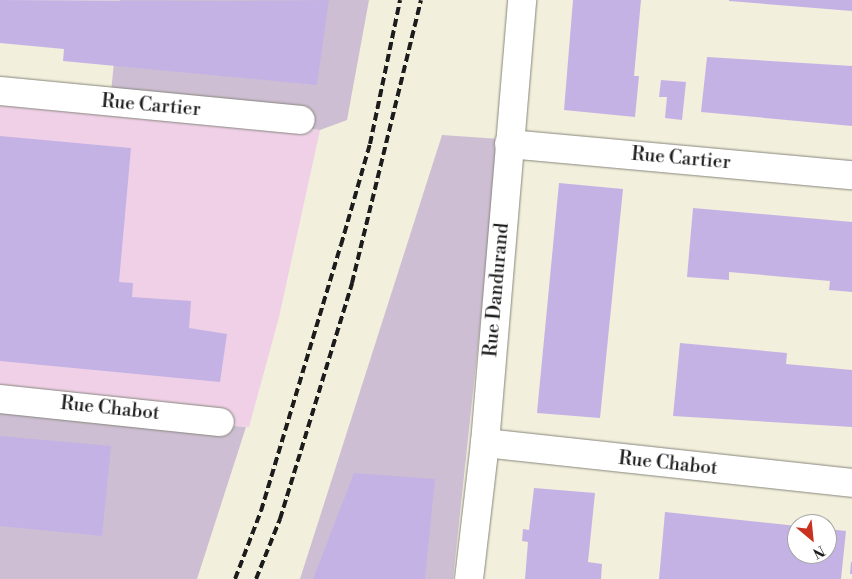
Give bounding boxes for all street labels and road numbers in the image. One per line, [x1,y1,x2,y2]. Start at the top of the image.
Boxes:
street label: Rue Cartier [100,90,202,122]
street label: Rue Cartier [630,143,732,175]
street label: Rue Dandurand [480,222,514,358]
street label: Rue Chabot [59,392,161,426]
street label: Rue Chabot [617,447,719,481]

